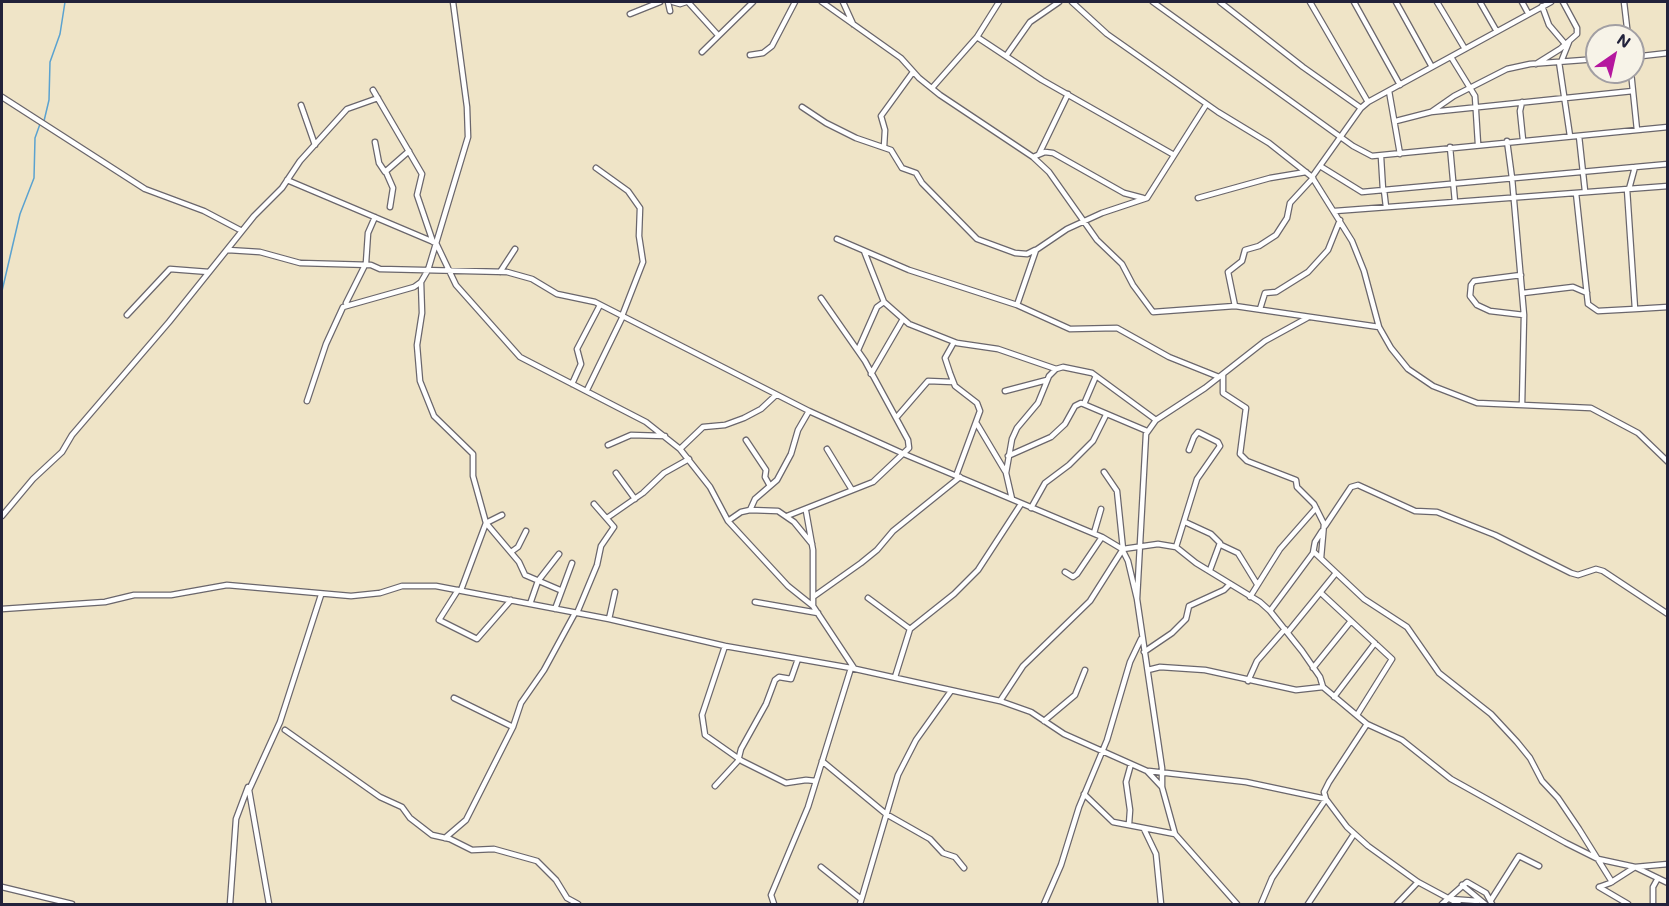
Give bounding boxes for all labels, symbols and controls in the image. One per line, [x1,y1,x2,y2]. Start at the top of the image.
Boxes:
north arrow [1585,24,1645,84]
text: N [1613,28,1635,52]

